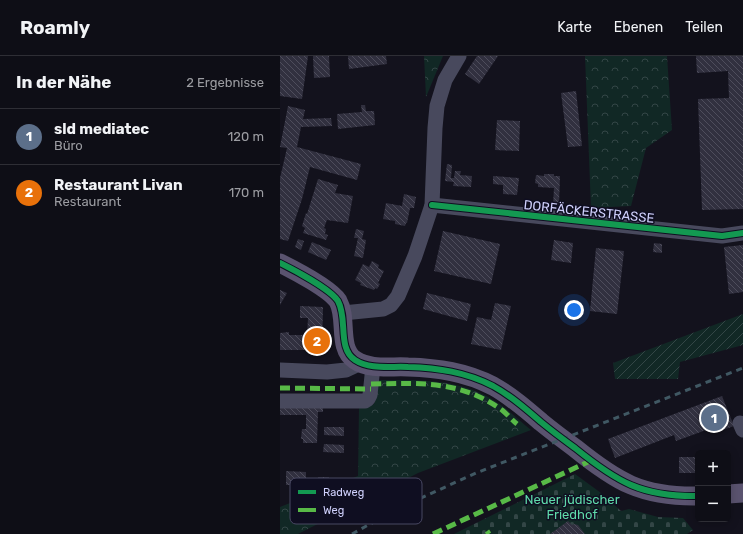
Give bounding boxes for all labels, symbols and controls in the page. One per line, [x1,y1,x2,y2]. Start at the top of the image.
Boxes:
text: Roamly [20,16,90,39]
text: Karte [557,19,592,36]
text: Ebenen [614,19,663,36]
text: Teilen [685,19,723,36]
text: In der Nähe [16,72,111,92]
text: 2 Ergebnisse [186,75,264,90]
text: sld mediatec [54,120,149,138]
text: 1 [26,129,32,144]
text: 120 m [228,129,264,144]
text: Büro [54,138,83,153]
text: Restaurant Livan [54,176,183,194]
text: 2 [25,185,33,200]
text: 170 m [229,185,264,200]
text: Restaurant [54,194,121,209]
street label: DORFÄCKERSTRASSE [523,197,655,226]
your location [564,300,584,320]
pin: 2 [304,326,330,356]
pin: 1 [701,403,727,433]
map controls [695,450,731,522]
button: + [695,450,731,486]
legend [290,478,422,524]
text: Radweg [323,486,364,499]
button: − [695,486,731,522]
park label: Neuer jüdischer Friedhof [524,492,620,522]
text: Weg [323,504,344,517]

